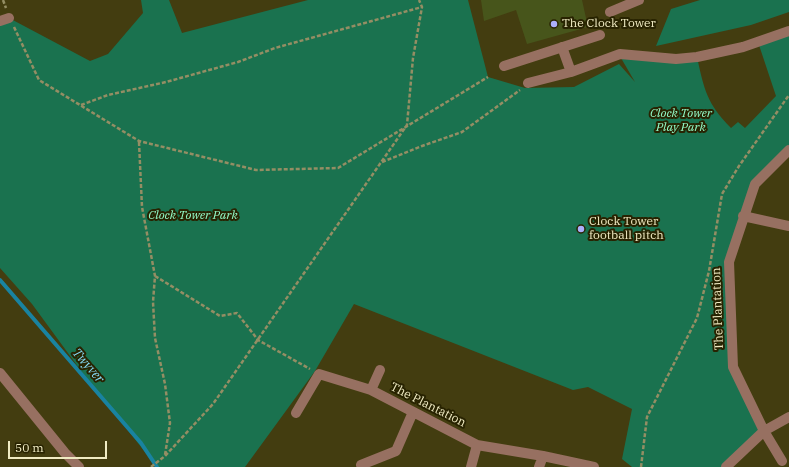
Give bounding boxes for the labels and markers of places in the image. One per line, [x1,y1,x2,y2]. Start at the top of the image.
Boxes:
place label: The Clock Tower [562,17,656,31]
marker: The Clock Tower [549,19,559,29]
place label: Clock Tower football pitch [589,215,664,243]
marker: Clock Tower football pitch [576,224,586,234]

